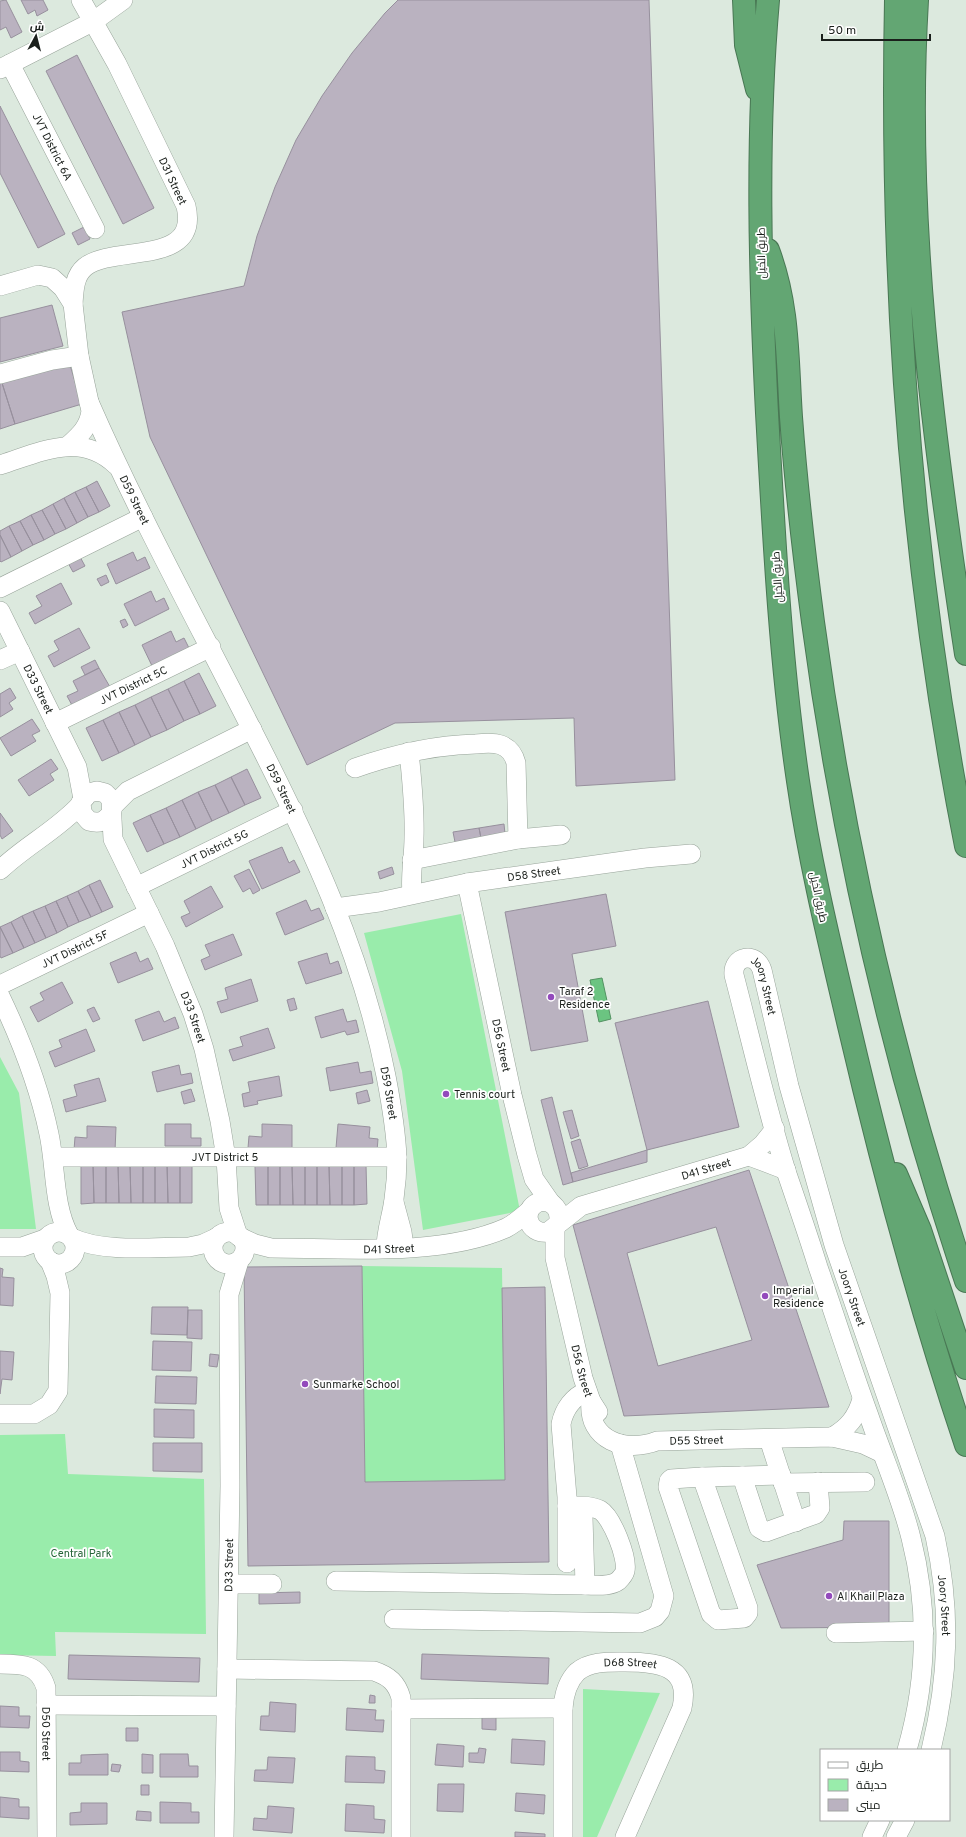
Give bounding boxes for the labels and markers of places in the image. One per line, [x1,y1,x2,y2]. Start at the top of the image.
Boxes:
place label: Taraf 2 Residence [559,985,610,1012]
marker: Taraf 2 Residence [546,992,556,1002]
place label: Tennis court [454,1088,515,1102]
marker: Tennis court [441,1089,451,1099]
place label: Imperial Residence [773,1284,824,1311]
marker: Imperial Residence [760,1291,770,1301]
place label: Sunmarke School [313,1378,399,1392]
marker: Sunmarke School [300,1379,310,1389]
place label: Al Khail Plaza [837,1590,905,1604]
marker: Al Khail Plaza [824,1591,834,1601]

